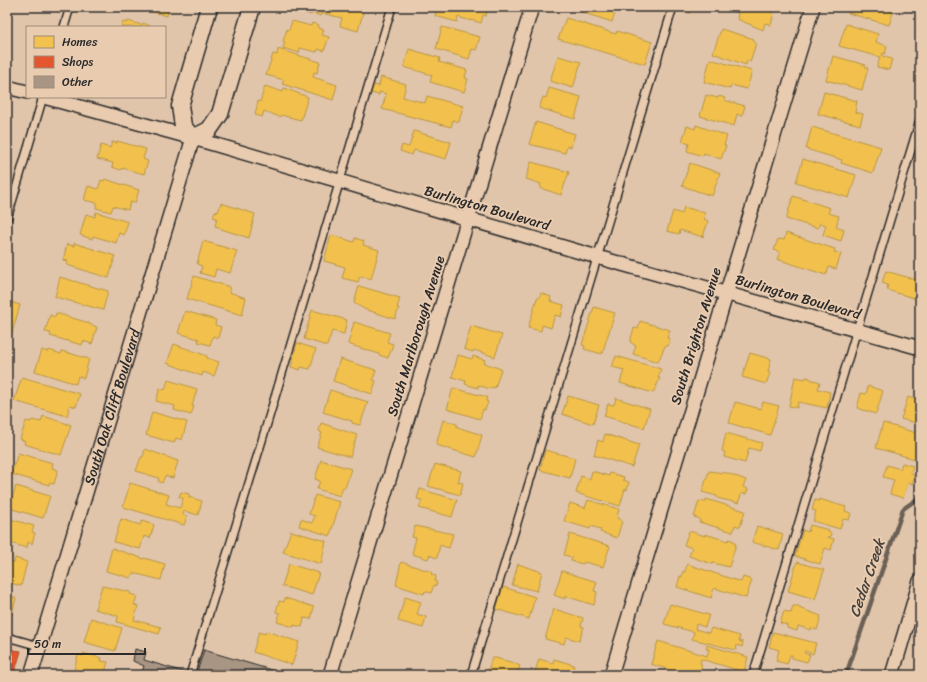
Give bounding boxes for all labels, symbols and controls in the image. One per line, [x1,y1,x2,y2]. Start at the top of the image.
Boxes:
legend [26,26,166,98]
text: Homes [62,31,98,53]
text: Shops [62,51,93,73]
text: Other [62,71,93,93]
street label: Burlington Boulevard [421,178,554,238]
street label: South Marlborough Avenue [380,252,452,419]
street label: South Brighton Avenue [663,264,729,408]
street label: Burlington Boulevard [732,267,865,327]
street label: South Oak Cliff Boulevard [77,324,148,488]
water label: Cedar Creek [842,534,893,621]
scale bar [28,630,145,656]
text: 50 m [34,633,61,655]

